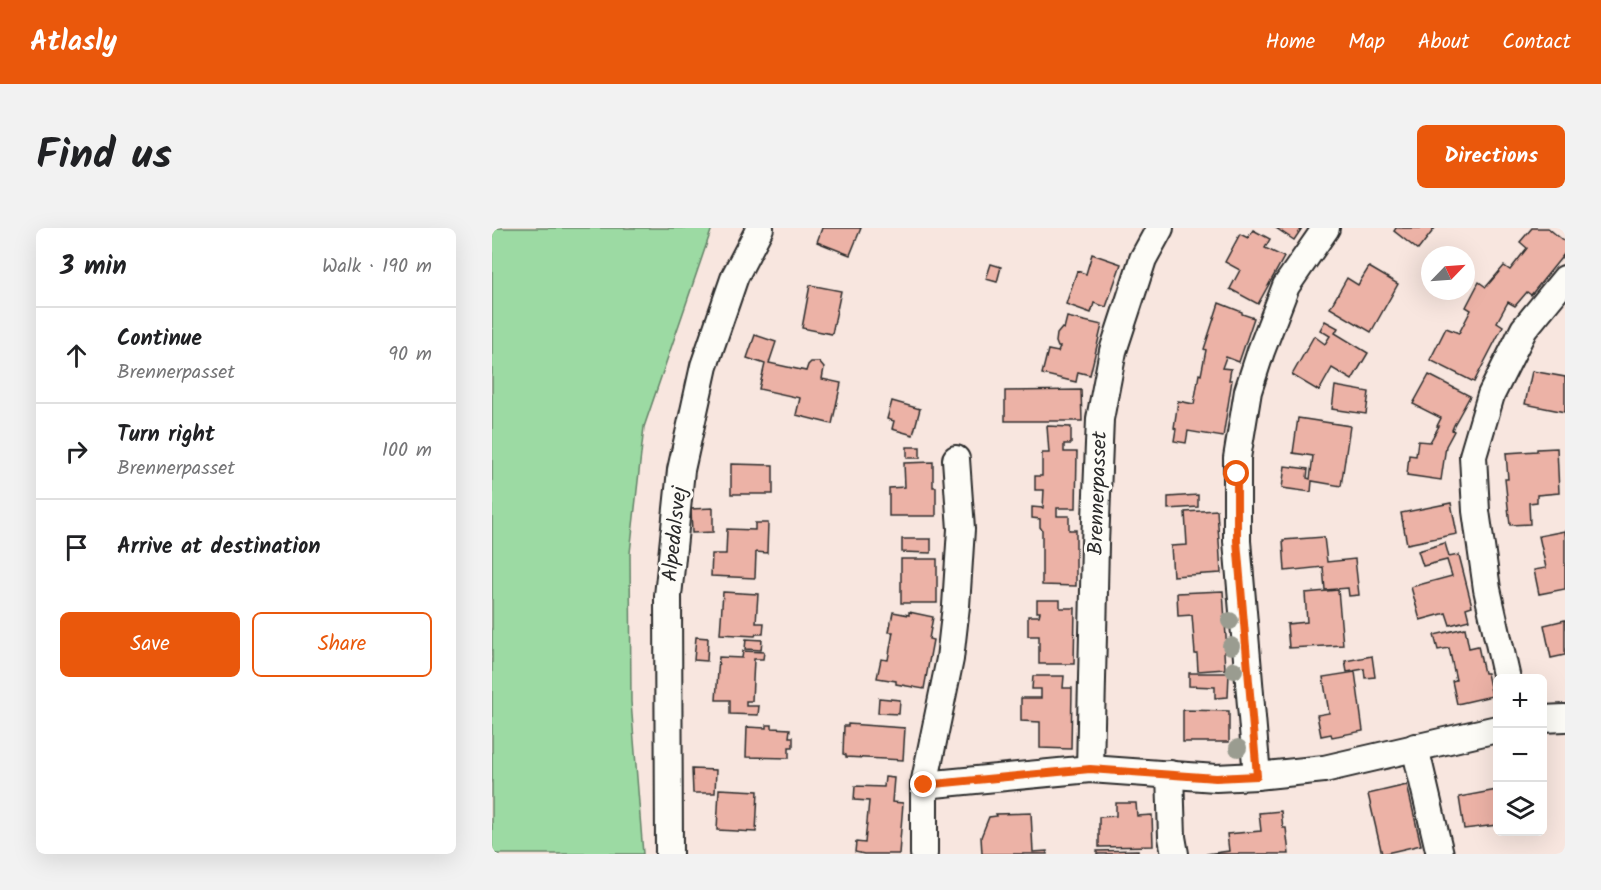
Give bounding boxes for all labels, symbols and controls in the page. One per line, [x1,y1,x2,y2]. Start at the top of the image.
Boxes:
text: Atlasly [30,20,117,65]
text: Home [1266,26,1315,59]
text: Map [1348,26,1385,59]
text: About [1418,26,1469,59]
text: Contact [1502,26,1571,59]
text: Find us [36,123,172,190]
button: Directions [1417,125,1565,188]
text: 3 min [60,246,127,288]
north arrow [1421,246,1475,300]
text: Walk · 190 m [322,251,432,283]
text: Continue [117,322,202,357]
icon: ahead [60,339,93,372]
text: 90 m [388,339,432,371]
text: Brennerpasset [117,357,235,389]
text: Turn right [117,418,215,453]
street label: Brennerpasset [1080,430,1117,556]
icon: right [60,435,93,468]
text: 100 m [382,435,432,467]
text: Brennerpasset [117,453,235,485]
route start [1223,460,1249,486]
street label: Alpedalsvej [654,484,697,583]
text: Arrive at destination [117,530,320,565]
icon: arrive [60,531,93,564]
button: Save [60,612,240,677]
button: Share [252,612,432,677]
map controls [1493,674,1547,836]
button: + [1493,674,1547,728]
button: − [1493,728,1547,782]
route end [910,771,936,797]
button: layers [1493,782,1547,836]

